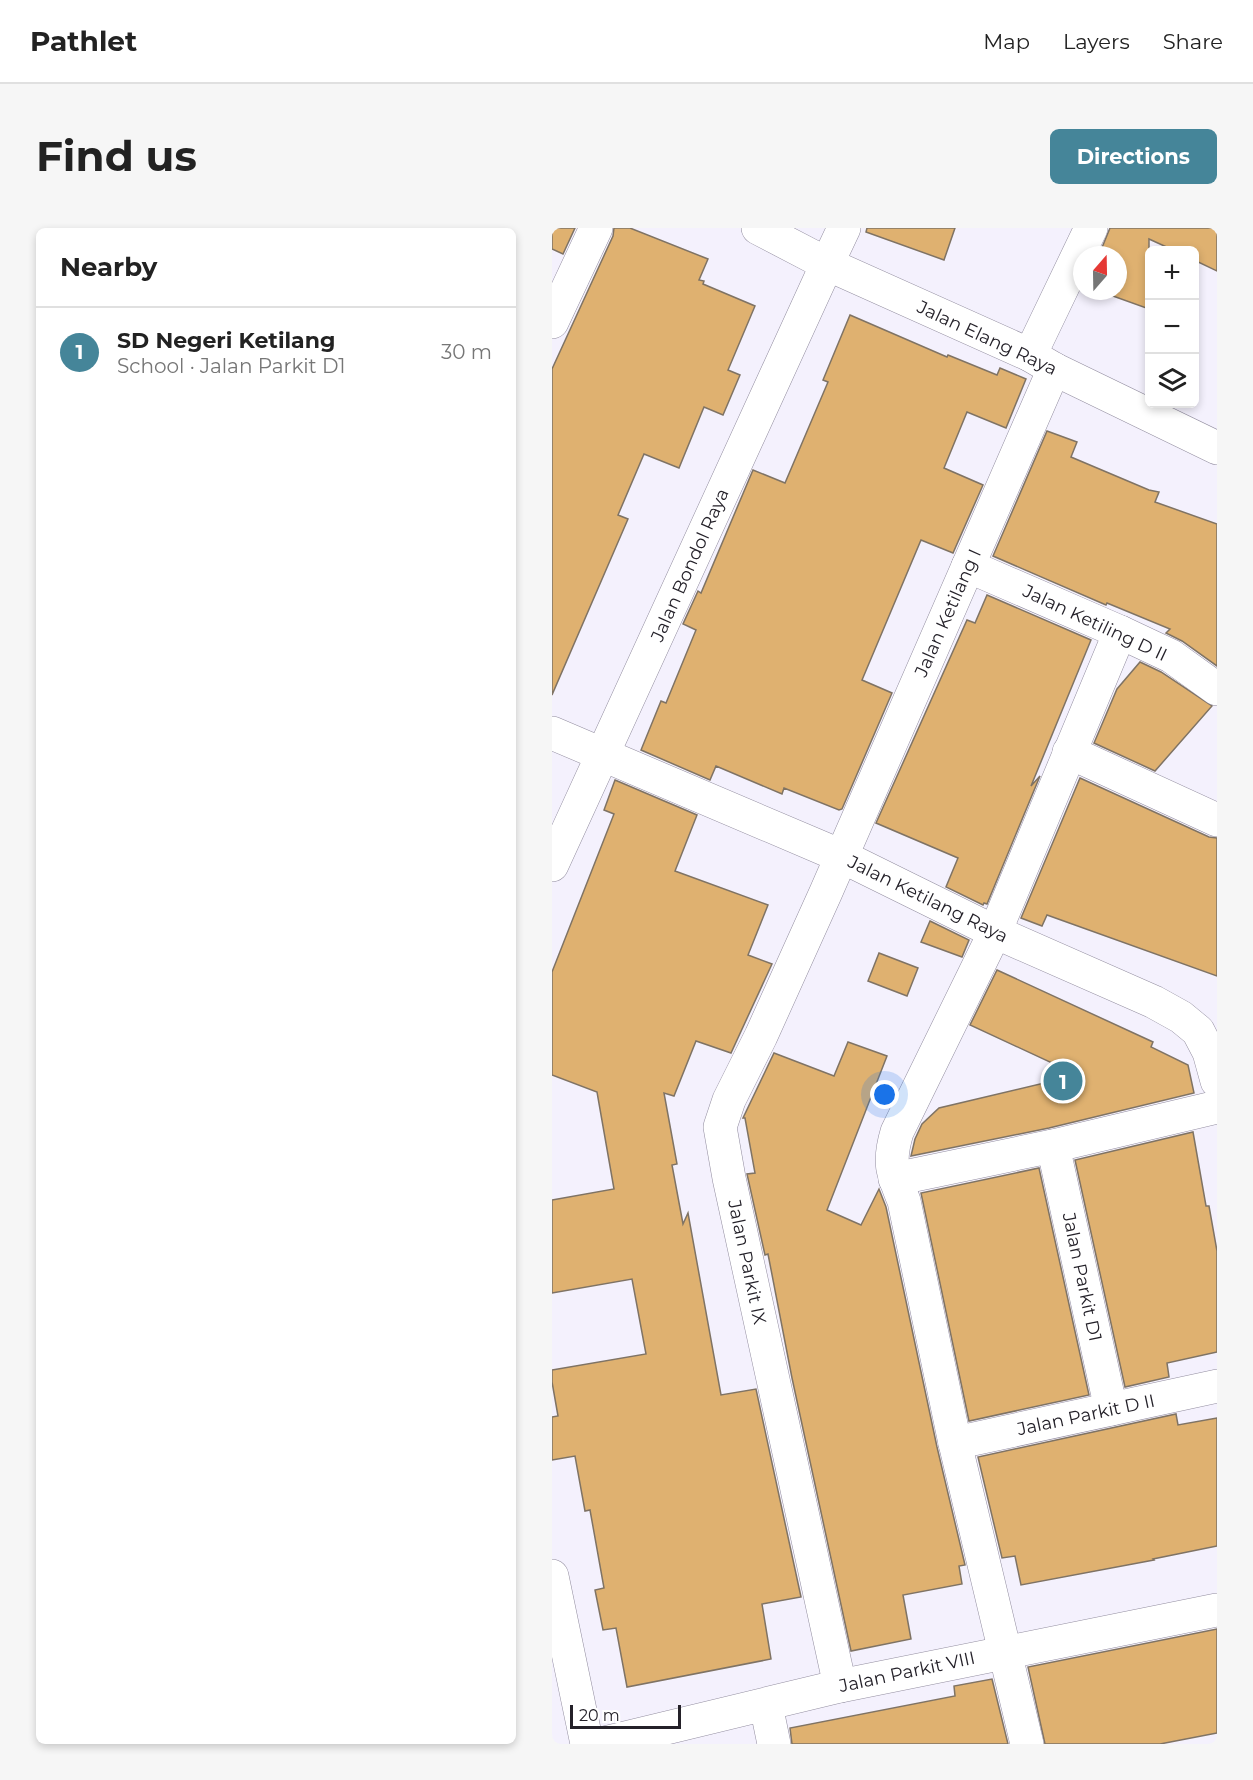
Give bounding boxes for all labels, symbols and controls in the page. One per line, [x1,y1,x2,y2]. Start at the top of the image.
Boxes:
text: Pathlet [30,24,137,58]
text: Map [983,29,1030,54]
text: Layers [1063,29,1130,54]
text: Share [1163,29,1223,54]
button: Directions [1050,129,1217,184]
text: Find us [36,130,197,182]
north arrow [1073,246,1127,300]
map controls [1145,246,1199,408]
button: + [1145,246,1199,300]
text: Nearby [60,251,157,283]
street label: Jalan Elang Raya [913,296,1060,380]
button: − [1145,300,1199,354]
text: SD Negeri Ketilang [117,327,335,354]
text: 1 [76,340,83,364]
text: 30 m [441,340,492,364]
text: School · Jalan Parkit D1 [117,354,345,378]
button: layers [1145,354,1199,408]
street label: Jalan Bondol Raya [646,485,734,646]
street label: Jalan Ketilang I [910,546,986,681]
street label: Jalan Ketiling D II [1018,579,1171,666]
street label: Jalan Ketilang Raya [844,850,1012,947]
pin: 1 [1044,1058,1082,1104]
your location [870,1080,899,1109]
street label: Jalan Parkit IX [723,1197,771,1326]
street label: Jalan Parkit D1 [1057,1210,1106,1343]
street label: Jalan Parkit D II [1014,1390,1157,1441]
street label: Jalan Parkit VIII [836,1647,977,1697]
scale bar [570,1702,681,1730]
text: 20 m [579,1706,620,1725]

